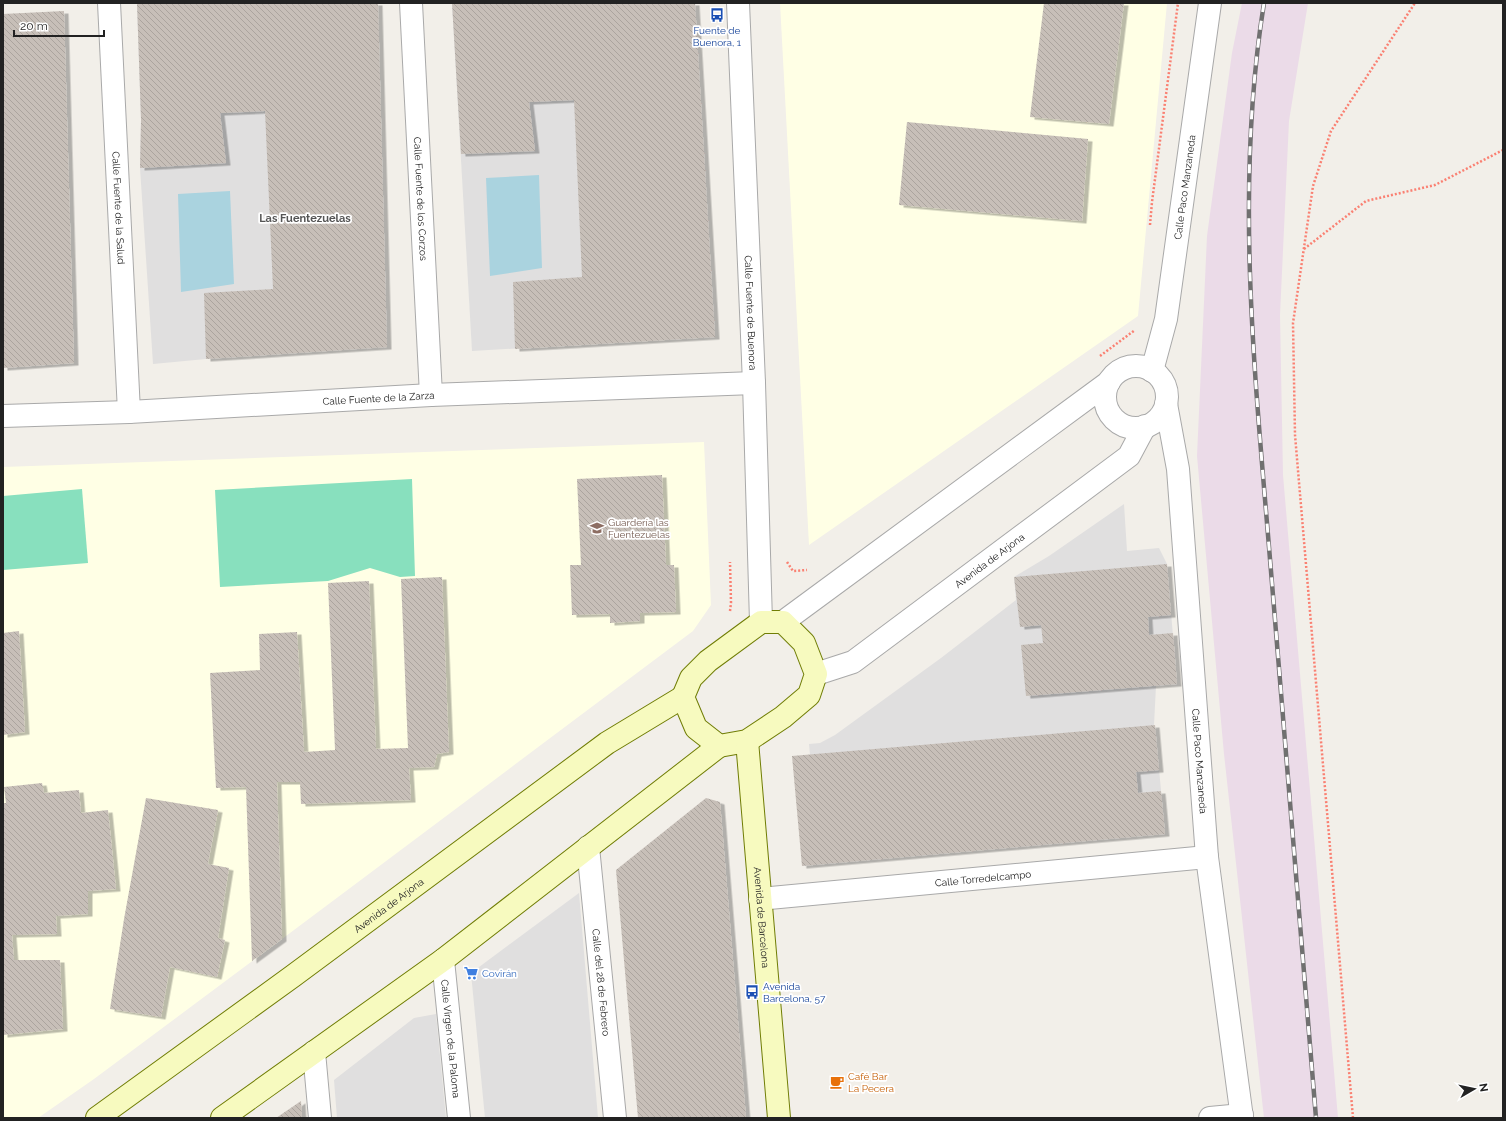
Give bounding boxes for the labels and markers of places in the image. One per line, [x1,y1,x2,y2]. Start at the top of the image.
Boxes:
bus stop icon: Fuente de Buenora, 1 [709,7,725,23]
place label: Fuente de Buenora, 1 [693,25,742,48]
place label: Guardería las Fuentezuelas [608,517,670,540]
school or university icon: Guardería las Fuentezuelas [589,520,605,536]
supermarket icon: Covirán [463,965,479,981]
place label: Covirán [482,968,517,979]
place label: Avenida Barcelona, 57 [763,981,826,1004]
bus stop icon: Avenida Barcelona, 57 [744,984,760,1000]
place label: Café Bar La Pecera [848,1071,894,1094]
cafe icon: Café Bar La Pecera [829,1074,845,1090]

